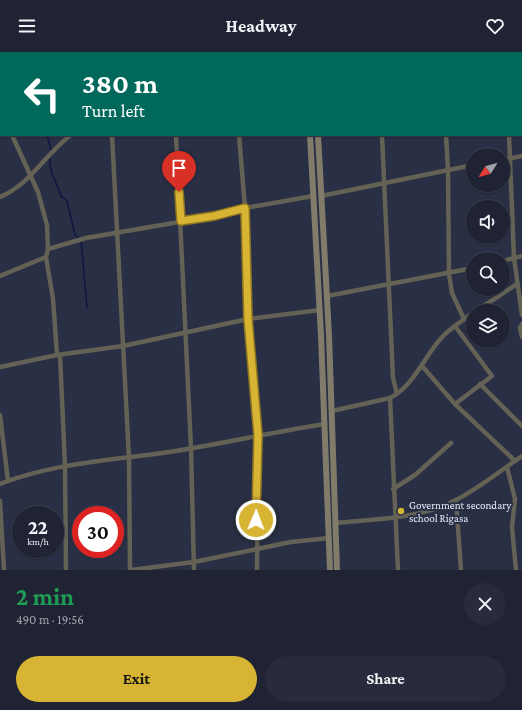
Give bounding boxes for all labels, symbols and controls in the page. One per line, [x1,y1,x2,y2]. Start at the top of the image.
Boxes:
icon: menu [16,15,38,37]
icon: heart [484,15,506,37]
text: Headway [226,16,296,36]
icon: left [16,68,68,120]
text: 380 m [82,68,158,99]
text: Turn left [82,101,145,121]
north arrow [466,148,510,192]
map controls [466,148,510,348]
pin [162,151,196,192]
icon: arrive [168,157,190,179]
button: sound [466,200,510,244]
button: search [466,252,510,296]
button: layers [466,304,510,348]
position arrow [235,499,277,541]
place label: Government secondary school Rigasa [409,499,512,525]
speed limit sign: 30 [72,506,124,558]
marker: Government secondary school Rigasa [396,506,406,516]
text: 22 [28,516,48,538]
text: km/h [27,536,49,547]
text: 2 min [16,583,74,610]
button: close [464,583,506,625]
text: 490 m · 19:56 [16,612,84,627]
button: Exit [16,656,257,702]
button: Share [265,656,506,702]

